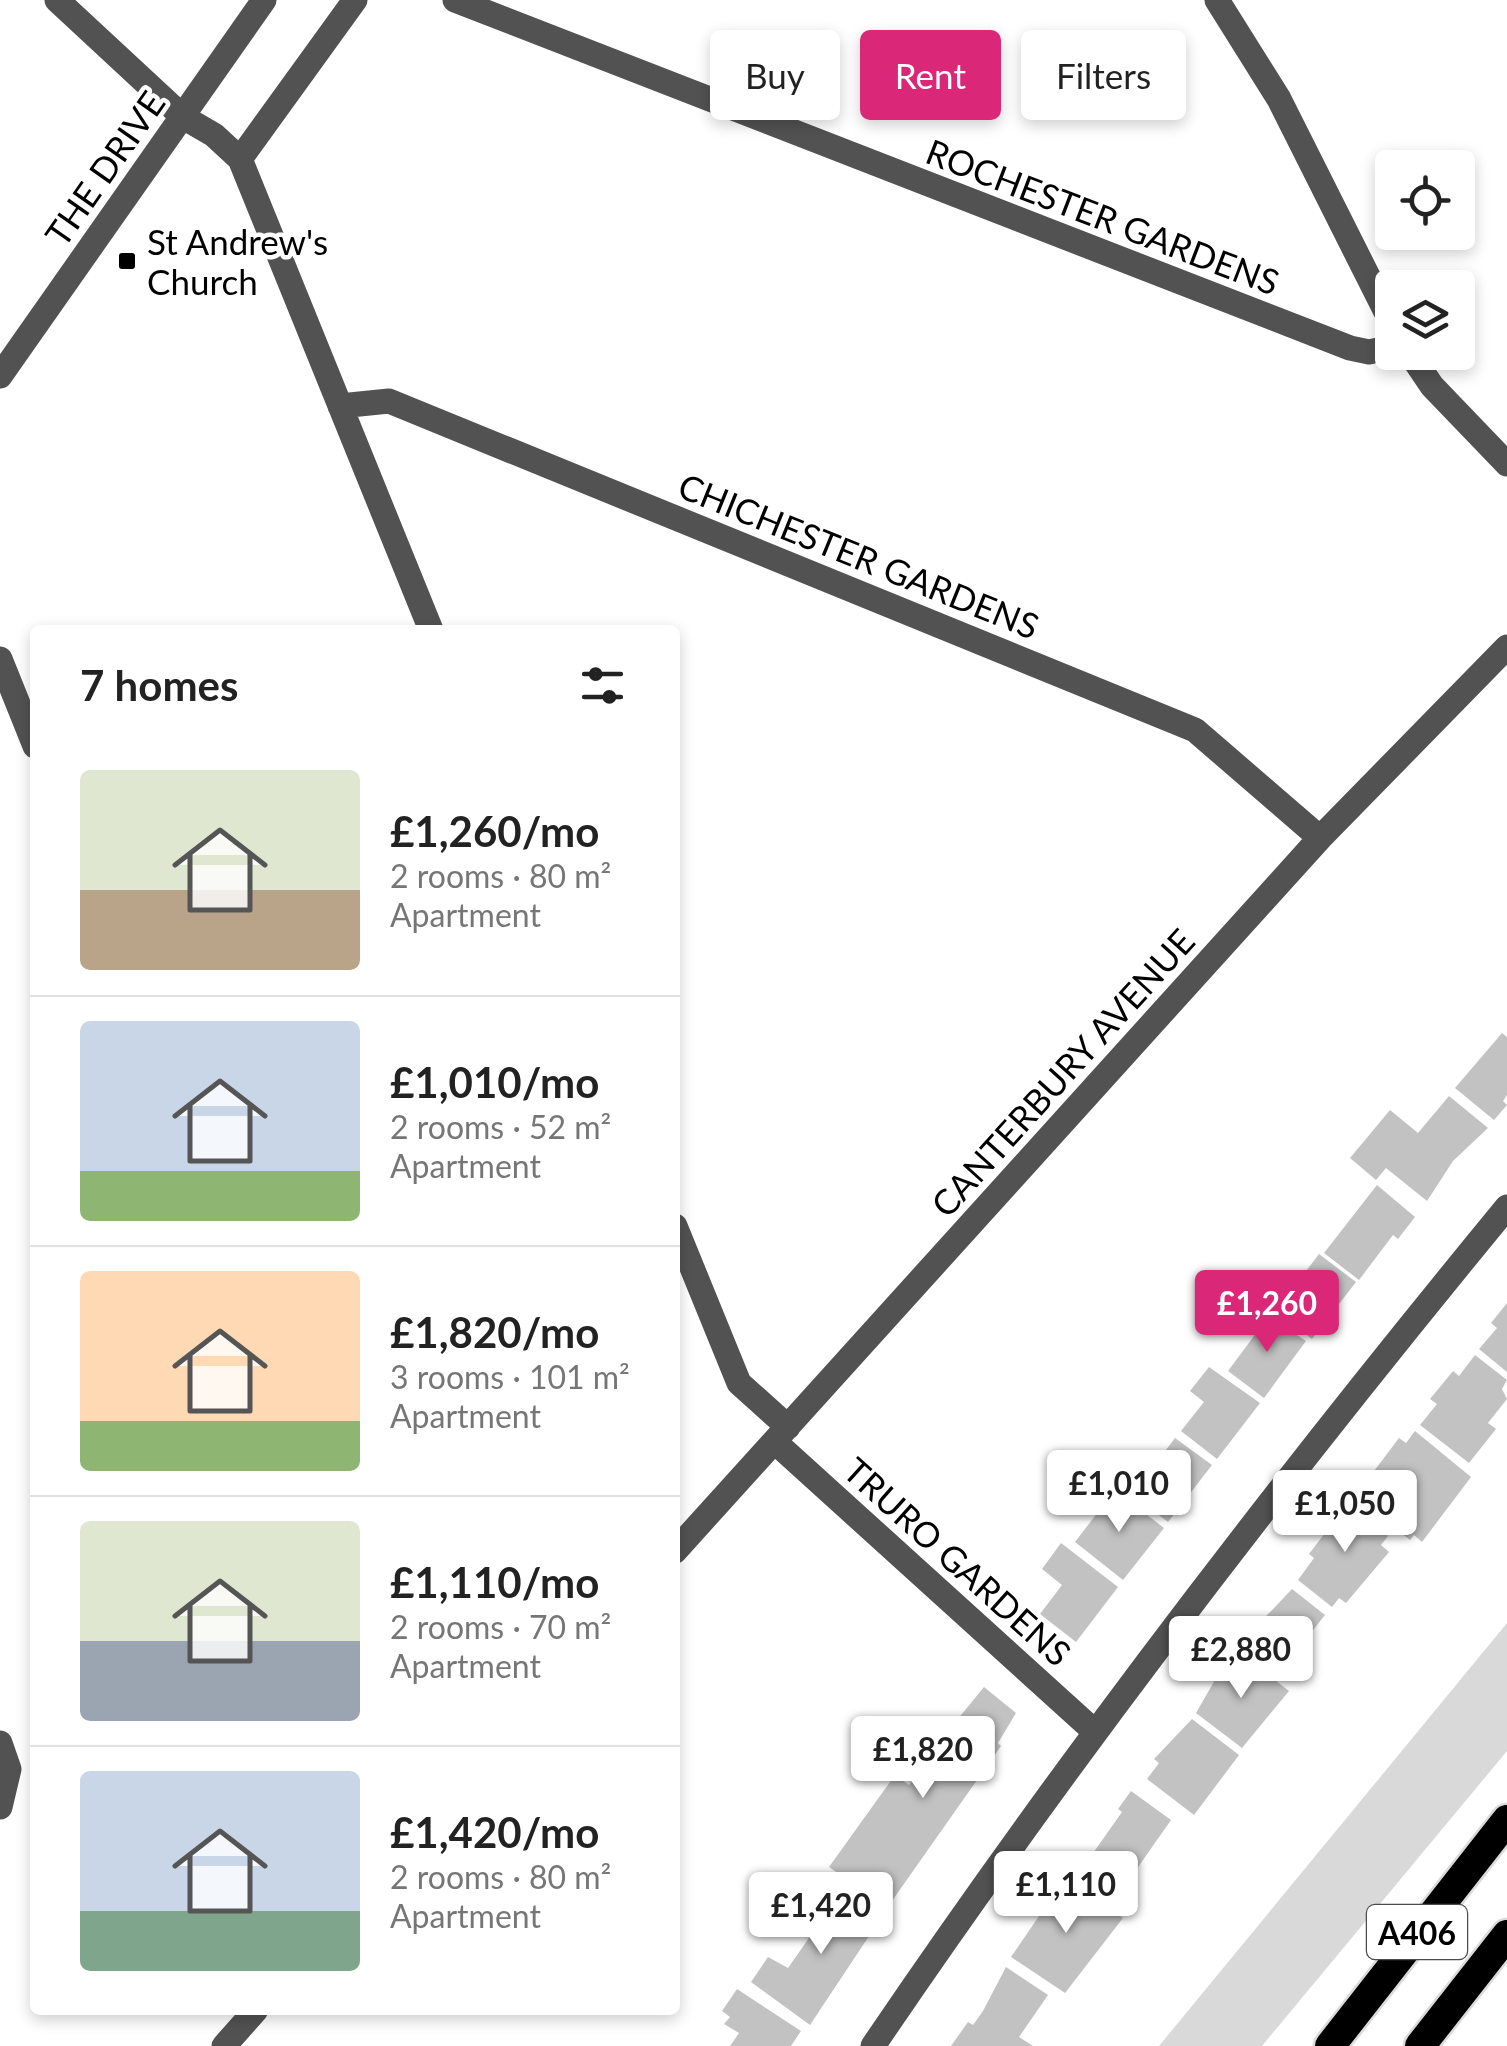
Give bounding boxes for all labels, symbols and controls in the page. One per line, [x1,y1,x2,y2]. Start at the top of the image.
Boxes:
chip: Buy [710,30,840,120]
chip: Rent [860,30,1001,120]
chip: Filters [1021,30,1186,120]
street label: THE DRIVE [36,83,172,253]
street label: ROCHESTER GARDENS [921,129,1285,303]
map controls [1375,150,1475,370]
button: locate [1375,150,1475,250]
place label: St Andrew's Church [147,220,328,302]
marker: St Andrew's Church [116,250,138,272]
button: layers [1375,270,1475,370]
street label: CHICHESTER GARDENS [673,464,1045,646]
icon: filters [575,658,630,713]
text: 7 homes [80,660,238,710]
text: £1,260/mo [390,806,599,856]
icon: home [160,810,280,930]
text: 2 rooms · 80 m² [390,856,611,895]
text: Apartment [390,895,541,934]
street label: CANTERBURY AVENUE [922,920,1202,1224]
text: £1,010/mo [390,1057,599,1107]
icon: home [160,1061,280,1181]
text: 2 rooms · 52 m² [390,1107,611,1146]
text: Apartment [390,1146,541,1185]
pin: £1,260 [1186,1270,1348,1355]
text: £1,260 [1217,1283,1317,1322]
text: £1,820/mo [390,1307,599,1357]
icon: home [160,1311,280,1431]
text: 3 rooms · 101 m² [390,1357,630,1396]
text: Apartment [390,1396,541,1435]
street label: TRURO GARDENS [836,1448,1080,1674]
pin: £1,010 [1038,1450,1200,1535]
text: £1,010 [1069,1463,1169,1502]
pin: £1,050 [1264,1470,1426,1555]
text: £1,050 [1295,1483,1395,1522]
text: £1,110/mo [390,1557,599,1607]
icon: home [160,1561,280,1681]
text: 2 rooms · 70 m² [390,1607,611,1646]
pin: £2,880 [1160,1616,1322,1701]
text: £2,880 [1191,1629,1291,1668]
text: Apartment [390,1646,541,1685]
pin: £1,820 [842,1716,1004,1801]
text: £1,820 [873,1729,973,1768]
text: £1,420/mo [390,1807,599,1857]
icon: home [160,1811,280,1931]
pin: £1,110 [985,1851,1147,1936]
text: 2 rooms · 80 m² [390,1857,611,1896]
text: £1,110 [1016,1864,1116,1903]
pin: £1,420 [740,1872,902,1957]
text: £1,420 [771,1885,871,1924]
text: Apartment [390,1896,541,1935]
road number: A406 [1367,1905,1467,1959]

